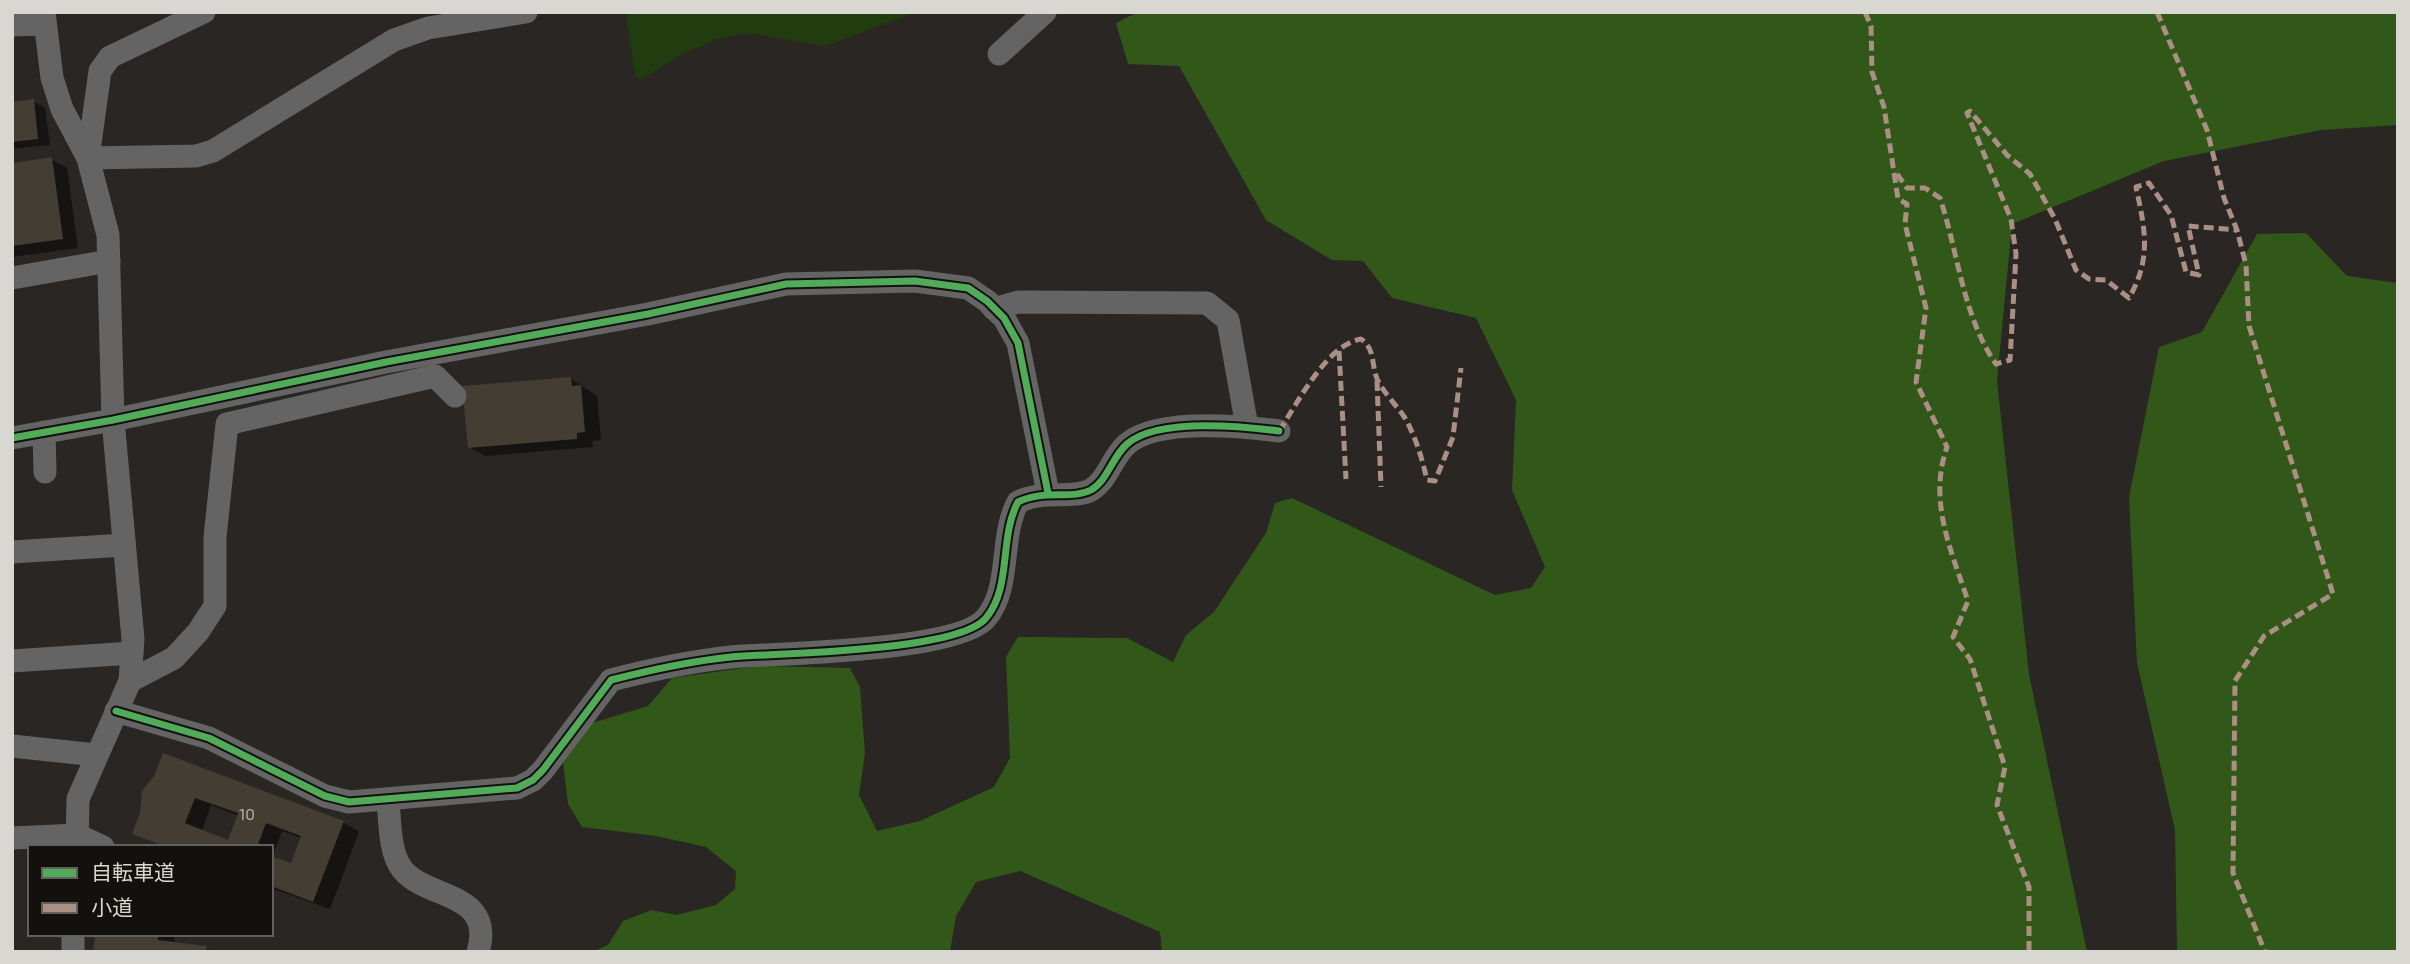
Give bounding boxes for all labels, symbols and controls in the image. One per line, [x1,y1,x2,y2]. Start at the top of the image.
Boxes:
house number: 10 [239,804,255,823]
legend [28,845,273,936]
text: 自転車道 [91,859,175,884]
text: 小道 [91,894,133,919]

